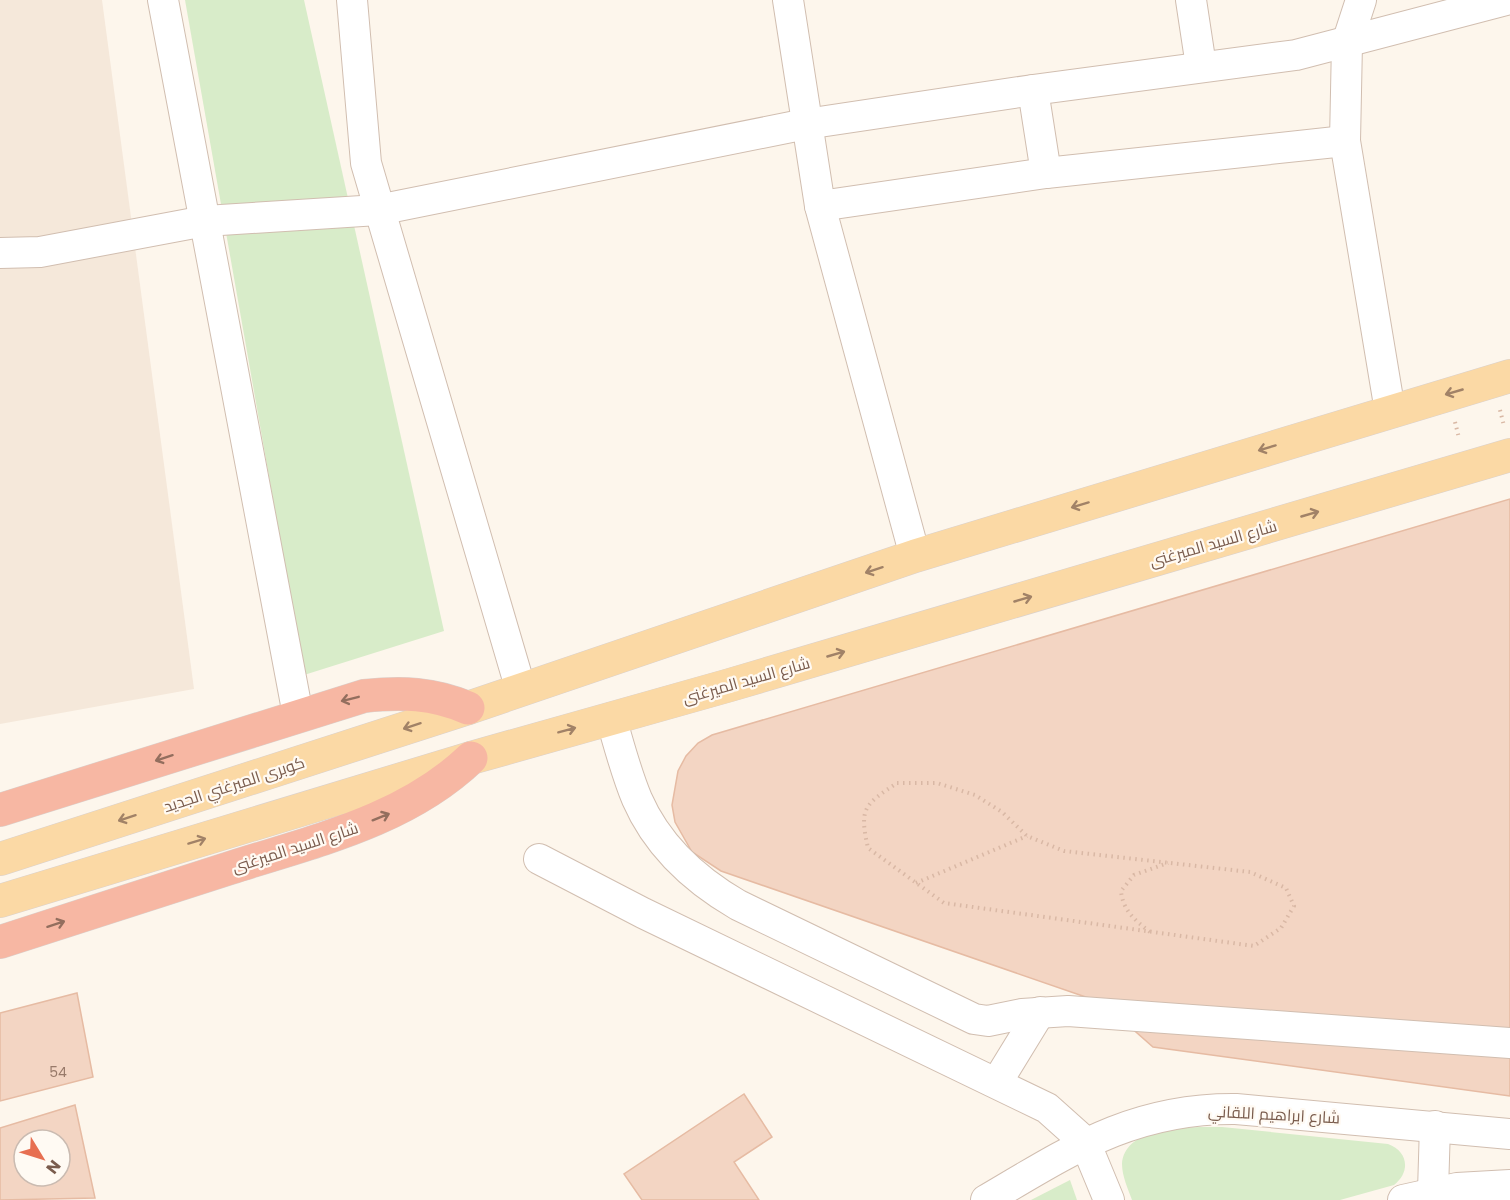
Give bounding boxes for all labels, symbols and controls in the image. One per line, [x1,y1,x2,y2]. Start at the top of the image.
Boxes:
one-way arrow [1445,387,1464,399]
one-way arrow [1258,443,1277,454]
one-way arrow [1071,501,1090,512]
one-way arrow [1301,508,1320,519]
street label: شارع السيد الميرغنى [1147,514,1280,573]
one-way arrow [865,565,884,576]
one-way arrow [1013,593,1032,604]
one-way arrow [826,648,845,659]
street label: شارع السيد الميرغنى [680,651,813,710]
one-way arrow [340,694,359,706]
one-way arrow [403,721,422,732]
one-way arrow [557,724,576,736]
street label: كوبرى الميرغني الجديد [161,751,308,820]
one-way arrow [155,753,174,764]
one-way arrow [371,811,389,822]
one-way arrow [118,813,137,824]
street label: شارع السيد الميرغنى [229,816,361,879]
one-way arrow [187,835,206,846]
one-way arrow [46,918,65,929]
house number: 54 [49,1062,67,1082]
street label: شارع ابراهيم اللقاني [1207,1100,1341,1131]
north arrow [12,1128,72,1188]
text: N [41,1155,66,1179]

